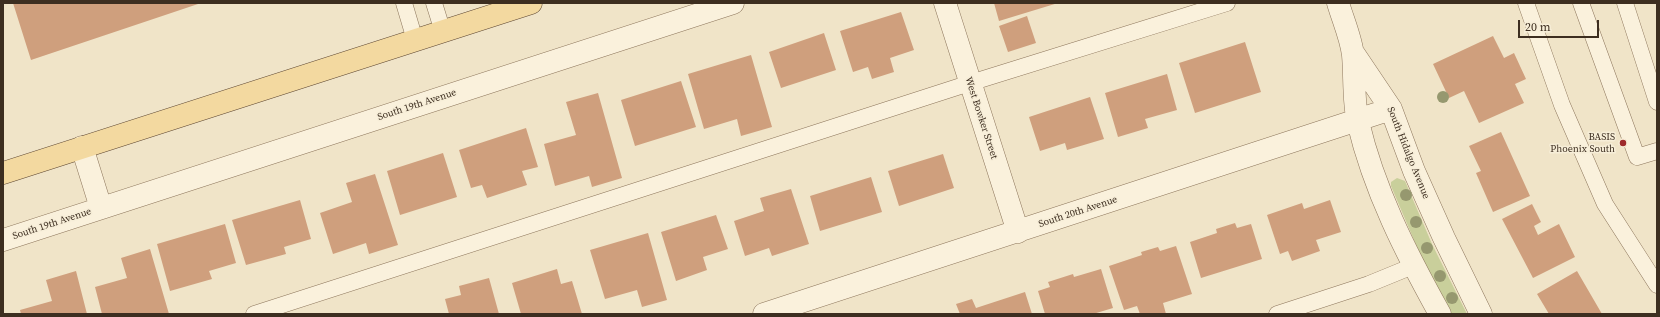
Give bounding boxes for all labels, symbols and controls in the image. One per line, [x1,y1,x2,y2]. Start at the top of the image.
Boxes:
scale bar [1520,12,1601,38]
text: 20 m [1525,19,1551,35]
street label: West Bowker Street [962,75,1000,161]
street label: South 19th Avenue [376,87,458,123]
street label: South Hidalgo Avenue [1384,105,1432,201]
place label: BASIS Phoenix South [1550,131,1615,154]
marker: BASIS Phoenix South [1618,138,1628,148]
street label: South 20th Avenue [1037,194,1119,230]
street label: South 19th Avenue [11,206,93,242]

